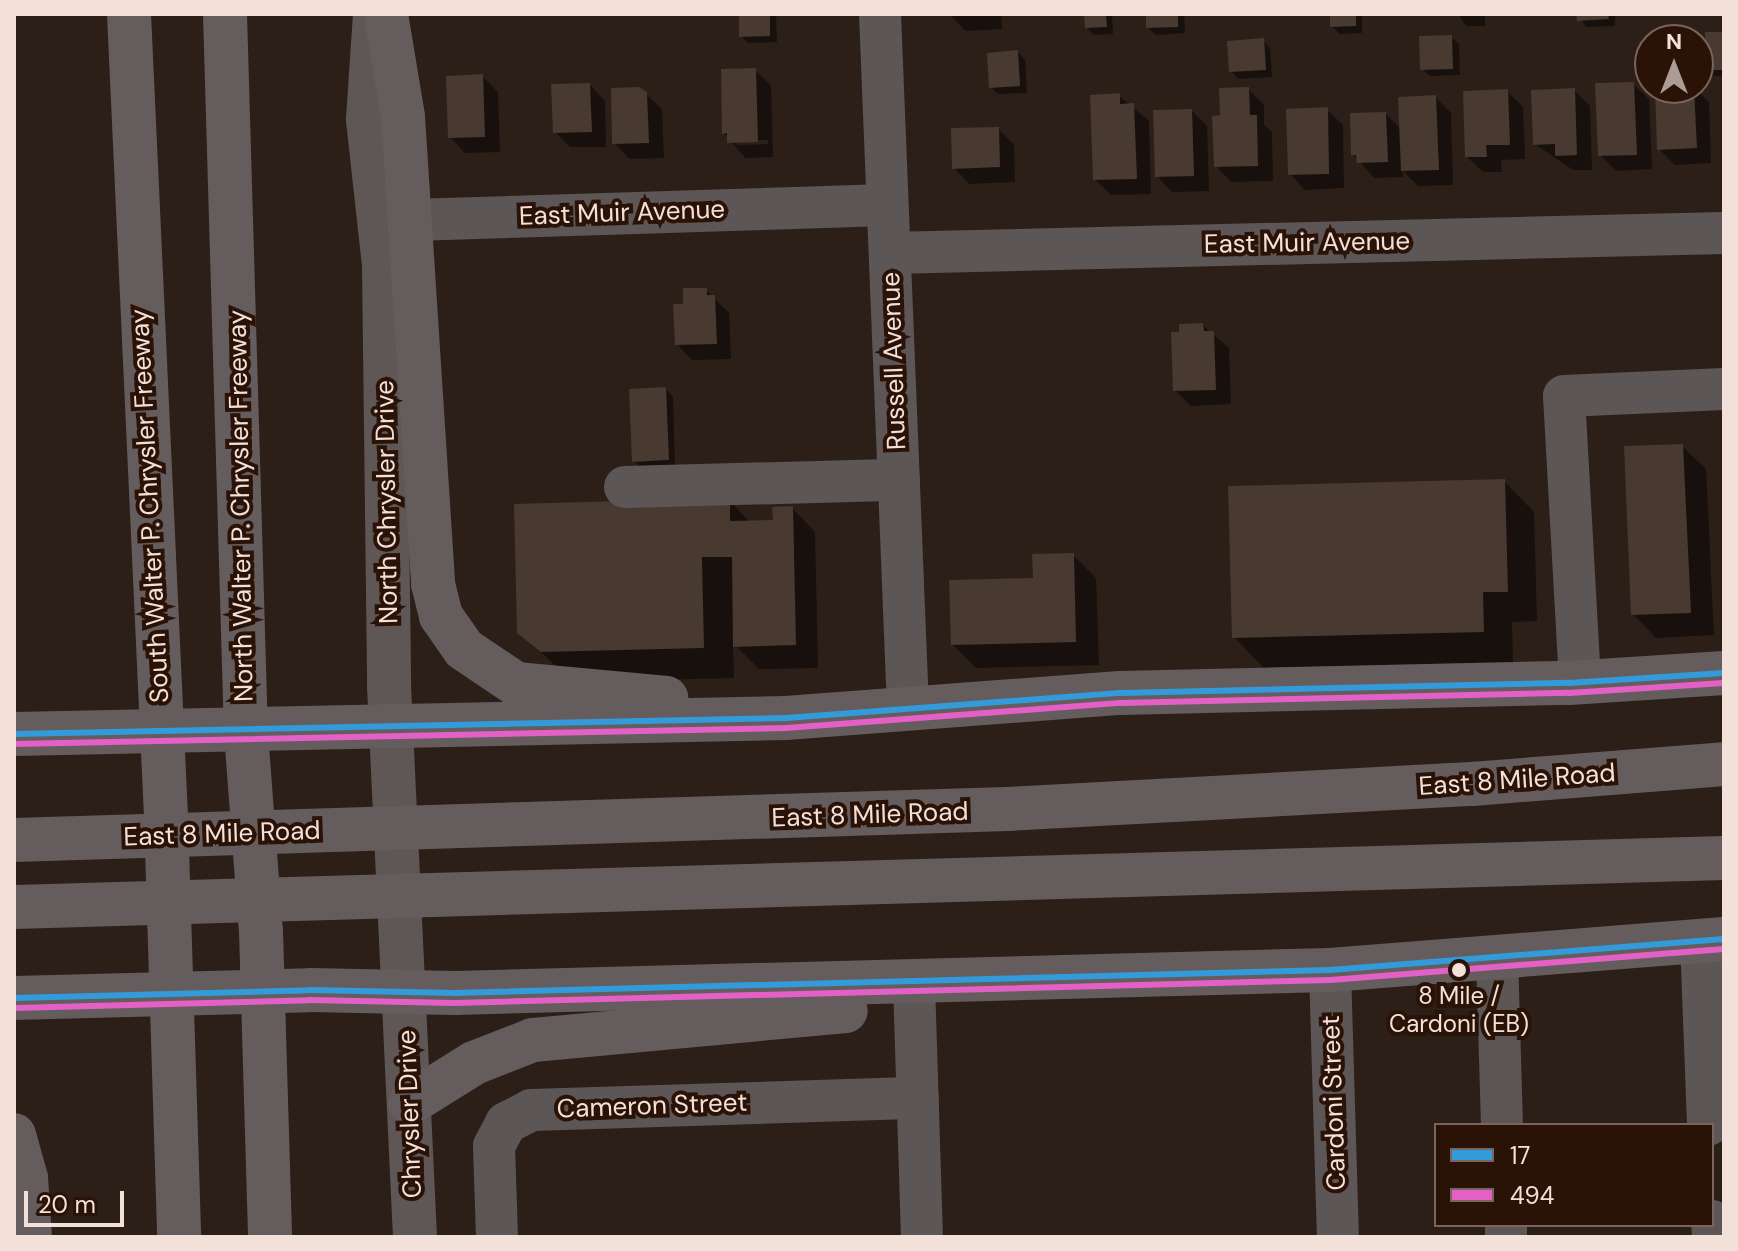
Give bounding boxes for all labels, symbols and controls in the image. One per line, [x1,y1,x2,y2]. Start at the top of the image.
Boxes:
north arrow [1634,24,1714,104]
text: N [1666,27,1682,56]
street label: East Muir Avenue [518,194,726,232]
street label: East Muir Avenue [1204,226,1410,260]
street label: Russell Avenue [875,271,913,451]
street label: South Walter P. Chrysler Freeway [124,308,176,704]
street label: North Walter P. Chrysler Freeway [222,310,260,702]
street label: North Chrysler Drive [369,380,405,624]
street label: East 8 Mile Road [1418,758,1616,802]
street label: East 8 Mile Road [771,796,969,834]
street label: East 8 Mile Road [123,815,321,853]
marker: 8 Mile / Cardoni (EB) [1451,962,1467,978]
place label: 8 Mile / Cardoni (EB) [1389,982,1529,1038]
street label: Cardoni Street [1315,1015,1353,1191]
street label: Chrysler Drive [391,1029,429,1199]
street label: Cameron Street [556,1087,748,1125]
legend [1434,1123,1714,1227]
text: 17 [1510,1140,1530,1171]
scale bar [28,1175,128,1225]
text: 494 [1510,1180,1554,1211]
text: 20 m [38,1189,96,1220]

